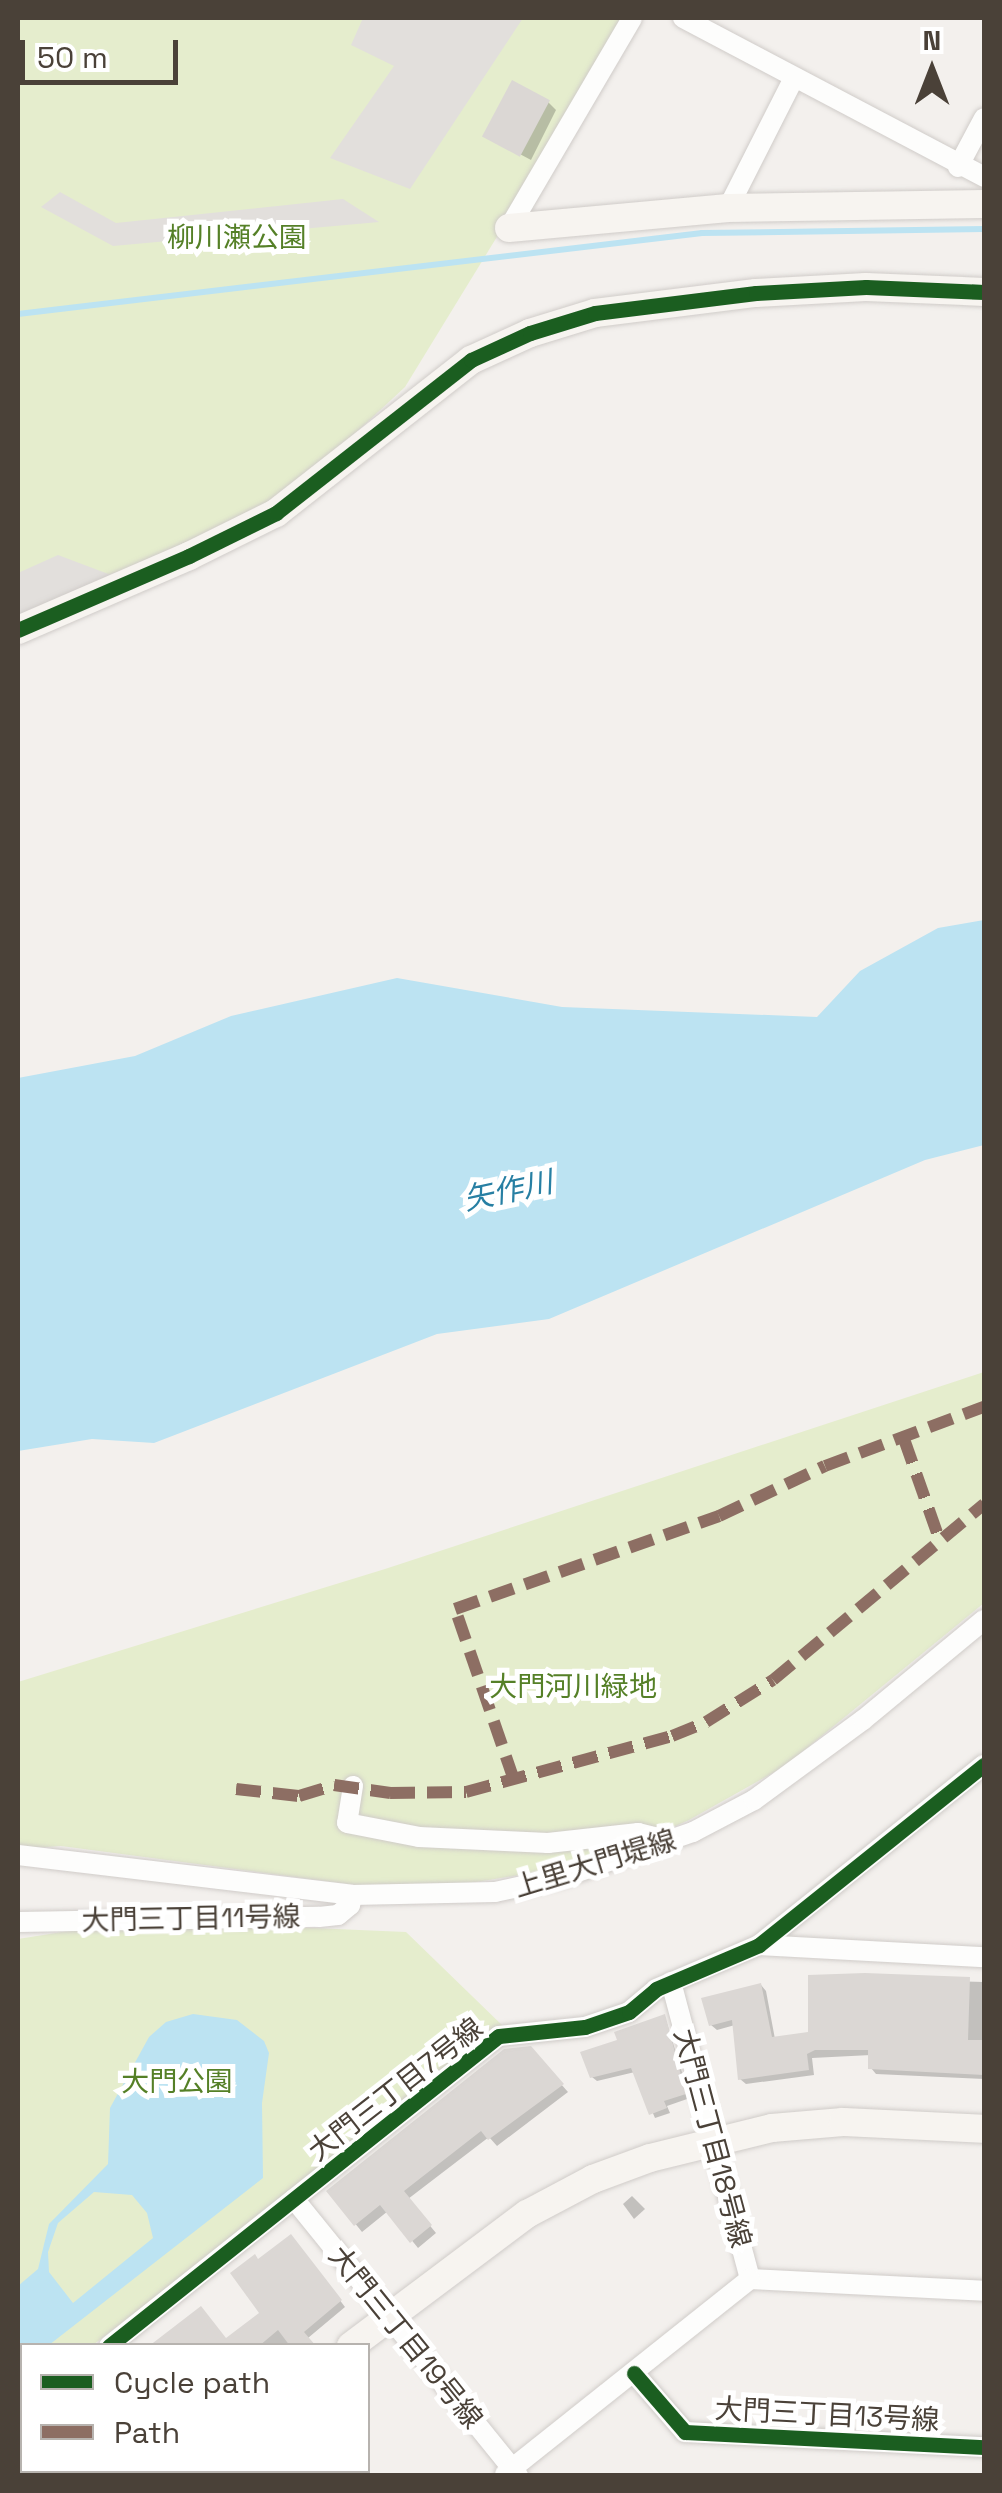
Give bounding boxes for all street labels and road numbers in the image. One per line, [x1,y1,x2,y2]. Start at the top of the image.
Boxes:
street label: 上里大門堤線 [510,1822,680,1904]
street label: 大門三丁目11号線 [81,1899,301,1937]
street label: 大門三丁目7号線 [301,2011,489,2167]
street label: 大門三丁目18号線 [668,2025,758,2251]
street label: 大門三丁目19号線 [322,2239,490,2435]
street label: 大門三丁目13号線 [714,2391,940,2437]

